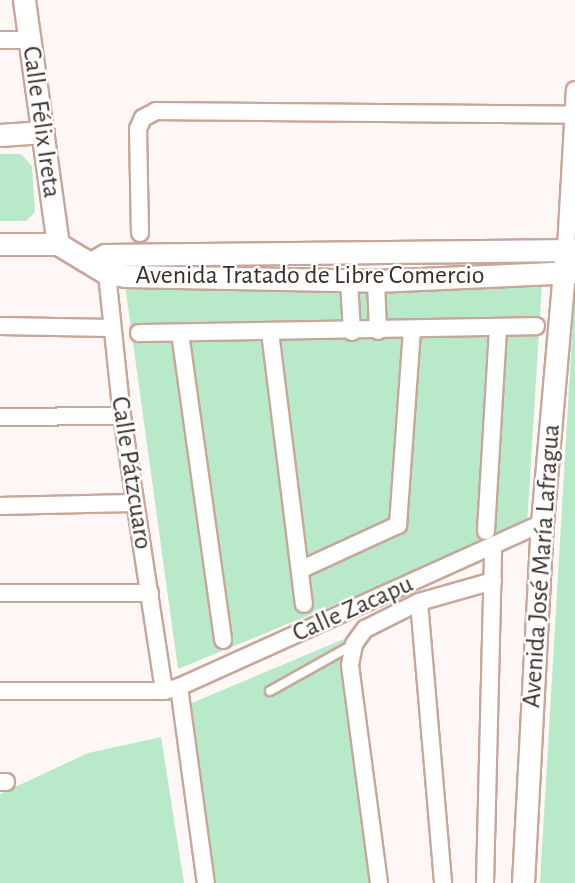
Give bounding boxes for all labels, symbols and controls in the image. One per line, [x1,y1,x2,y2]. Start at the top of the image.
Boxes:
street label: Calle Félix Ireta [15,44,67,200]
street label: Avenida Tratado de Libre Comercio [136,260,484,292]
street label: Calle Pátzcuaro [104,394,158,552]
street label: Avenida José María Lafragua [517,423,567,709]
street label: Calle Zacapu [288,569,418,649]

